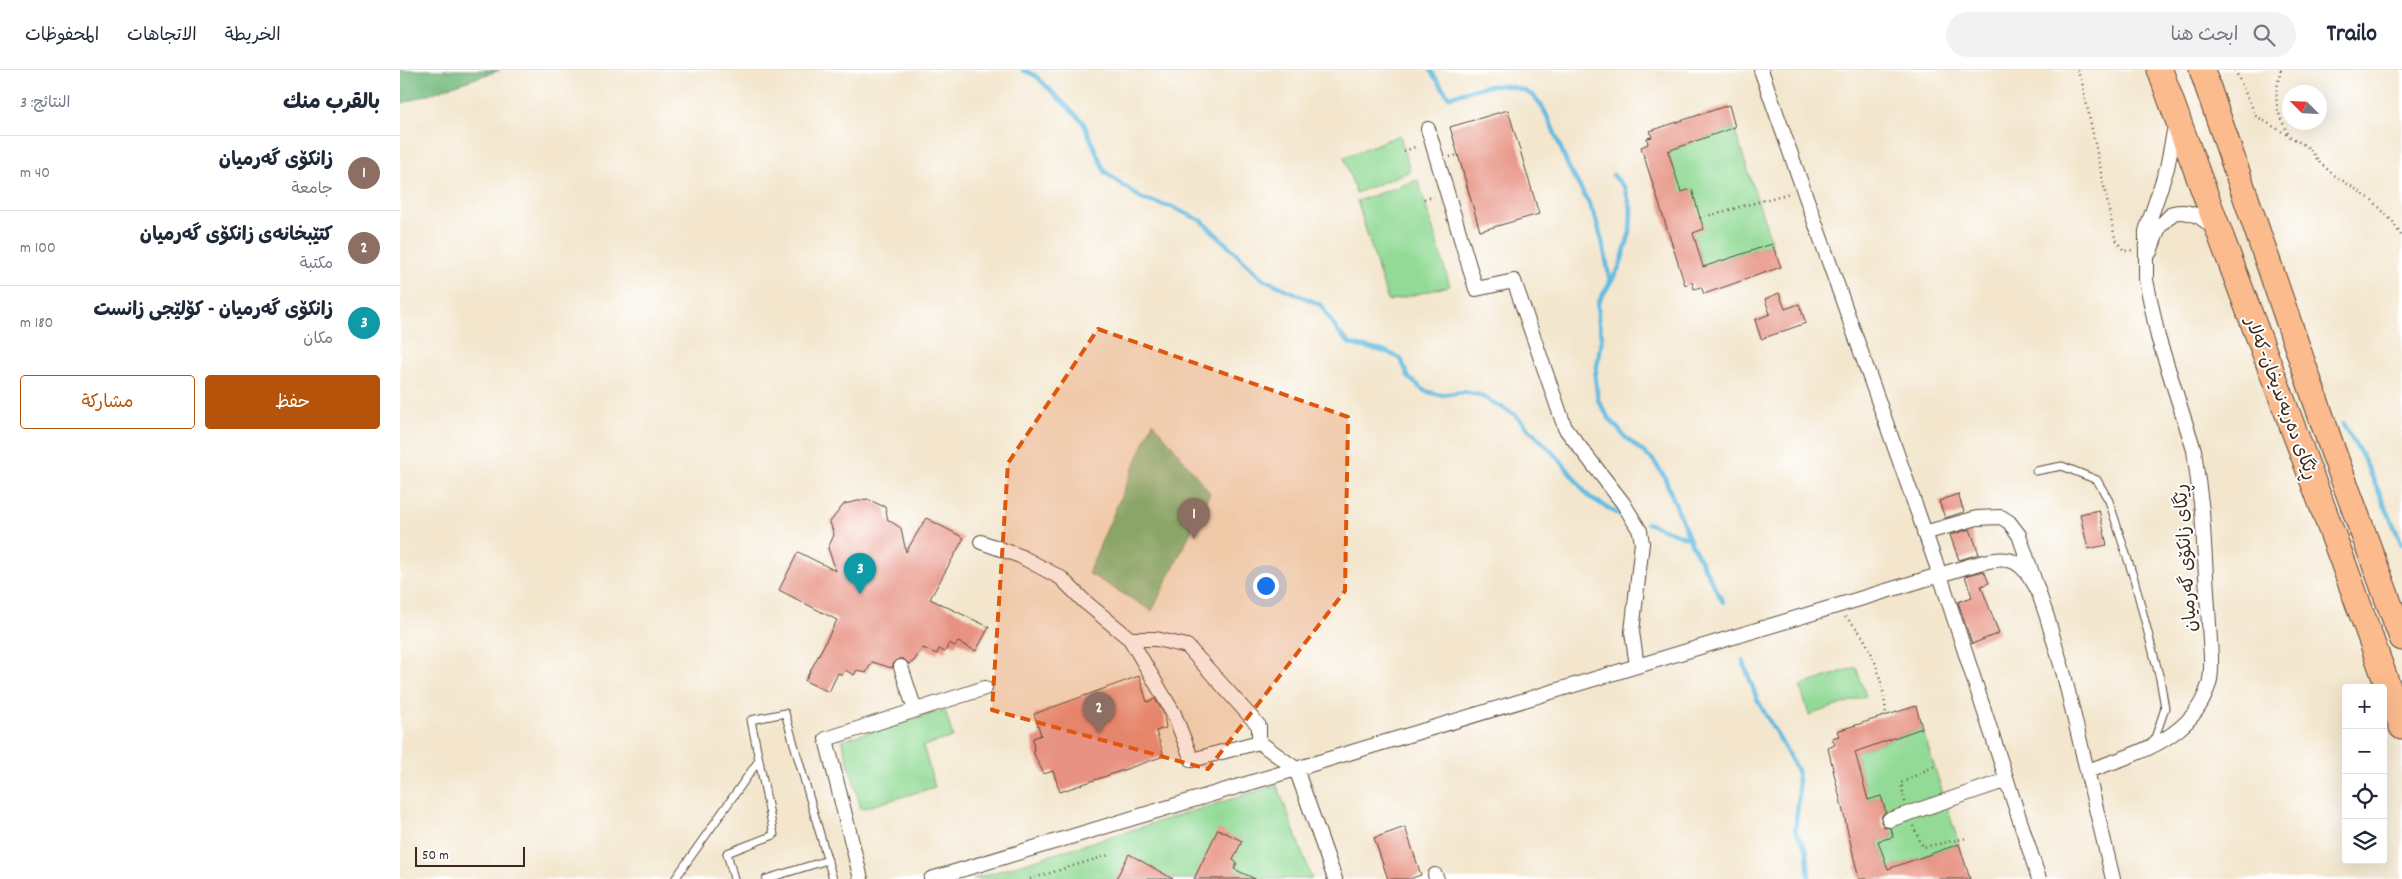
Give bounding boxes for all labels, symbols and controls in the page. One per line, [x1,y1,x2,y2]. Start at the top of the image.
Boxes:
search box [1946,12,2296,57]
text: Trailo [2326,18,2377,52]
icon: search [2250,21,2278,49]
text: ابحث هنا [2171,23,2238,50]
text: المحفوظات [25,24,99,49]
text: الاتجاهات [127,24,197,49]
text: الخريطة [225,24,281,49]
north arrow [2282,85,2327,130]
text: بالقرب منك [283,89,380,119]
text: النتائج: 3 [20,92,70,115]
text: زانکۆی گەرمیان [219,148,333,175]
text: 40 m [20,162,50,185]
text: 1 [362,162,366,185]
text: جامعة [291,178,333,201]
text: کتێبخانەی زانکۆی گەرمیان [140,223,333,250]
text: 100 m [20,237,56,260]
text: 2 [361,237,368,260]
text: مكتبة [300,253,333,276]
text: زانکۆی گەرمیان - کۆلێجی زانست [93,298,333,325]
text: 180 m [20,312,53,335]
text: 3 [360,312,368,335]
street label: ڕێگای دەربەندیخان-کەلار [2236,312,2322,484]
text: مكان [303,328,333,351]
button: مشاركة [20,375,195,429]
button: حفظ [205,375,380,429]
street label: ڕێگای زانکۆی گەرمیان [2170,483,2205,633]
pin: 1 [1178,498,1210,539]
pin: 3 [844,553,876,594]
your location [1253,573,1279,599]
map controls [2342,684,2387,864]
button: + [2342,684,2387,729]
pin: 2 [1083,692,1115,733]
button: − [2342,729,2387,774]
button: locate [2342,774,2387,819]
button: layers [2342,819,2387,864]
scale bar [415,844,525,867]
text: 50 m [422,846,449,866]

